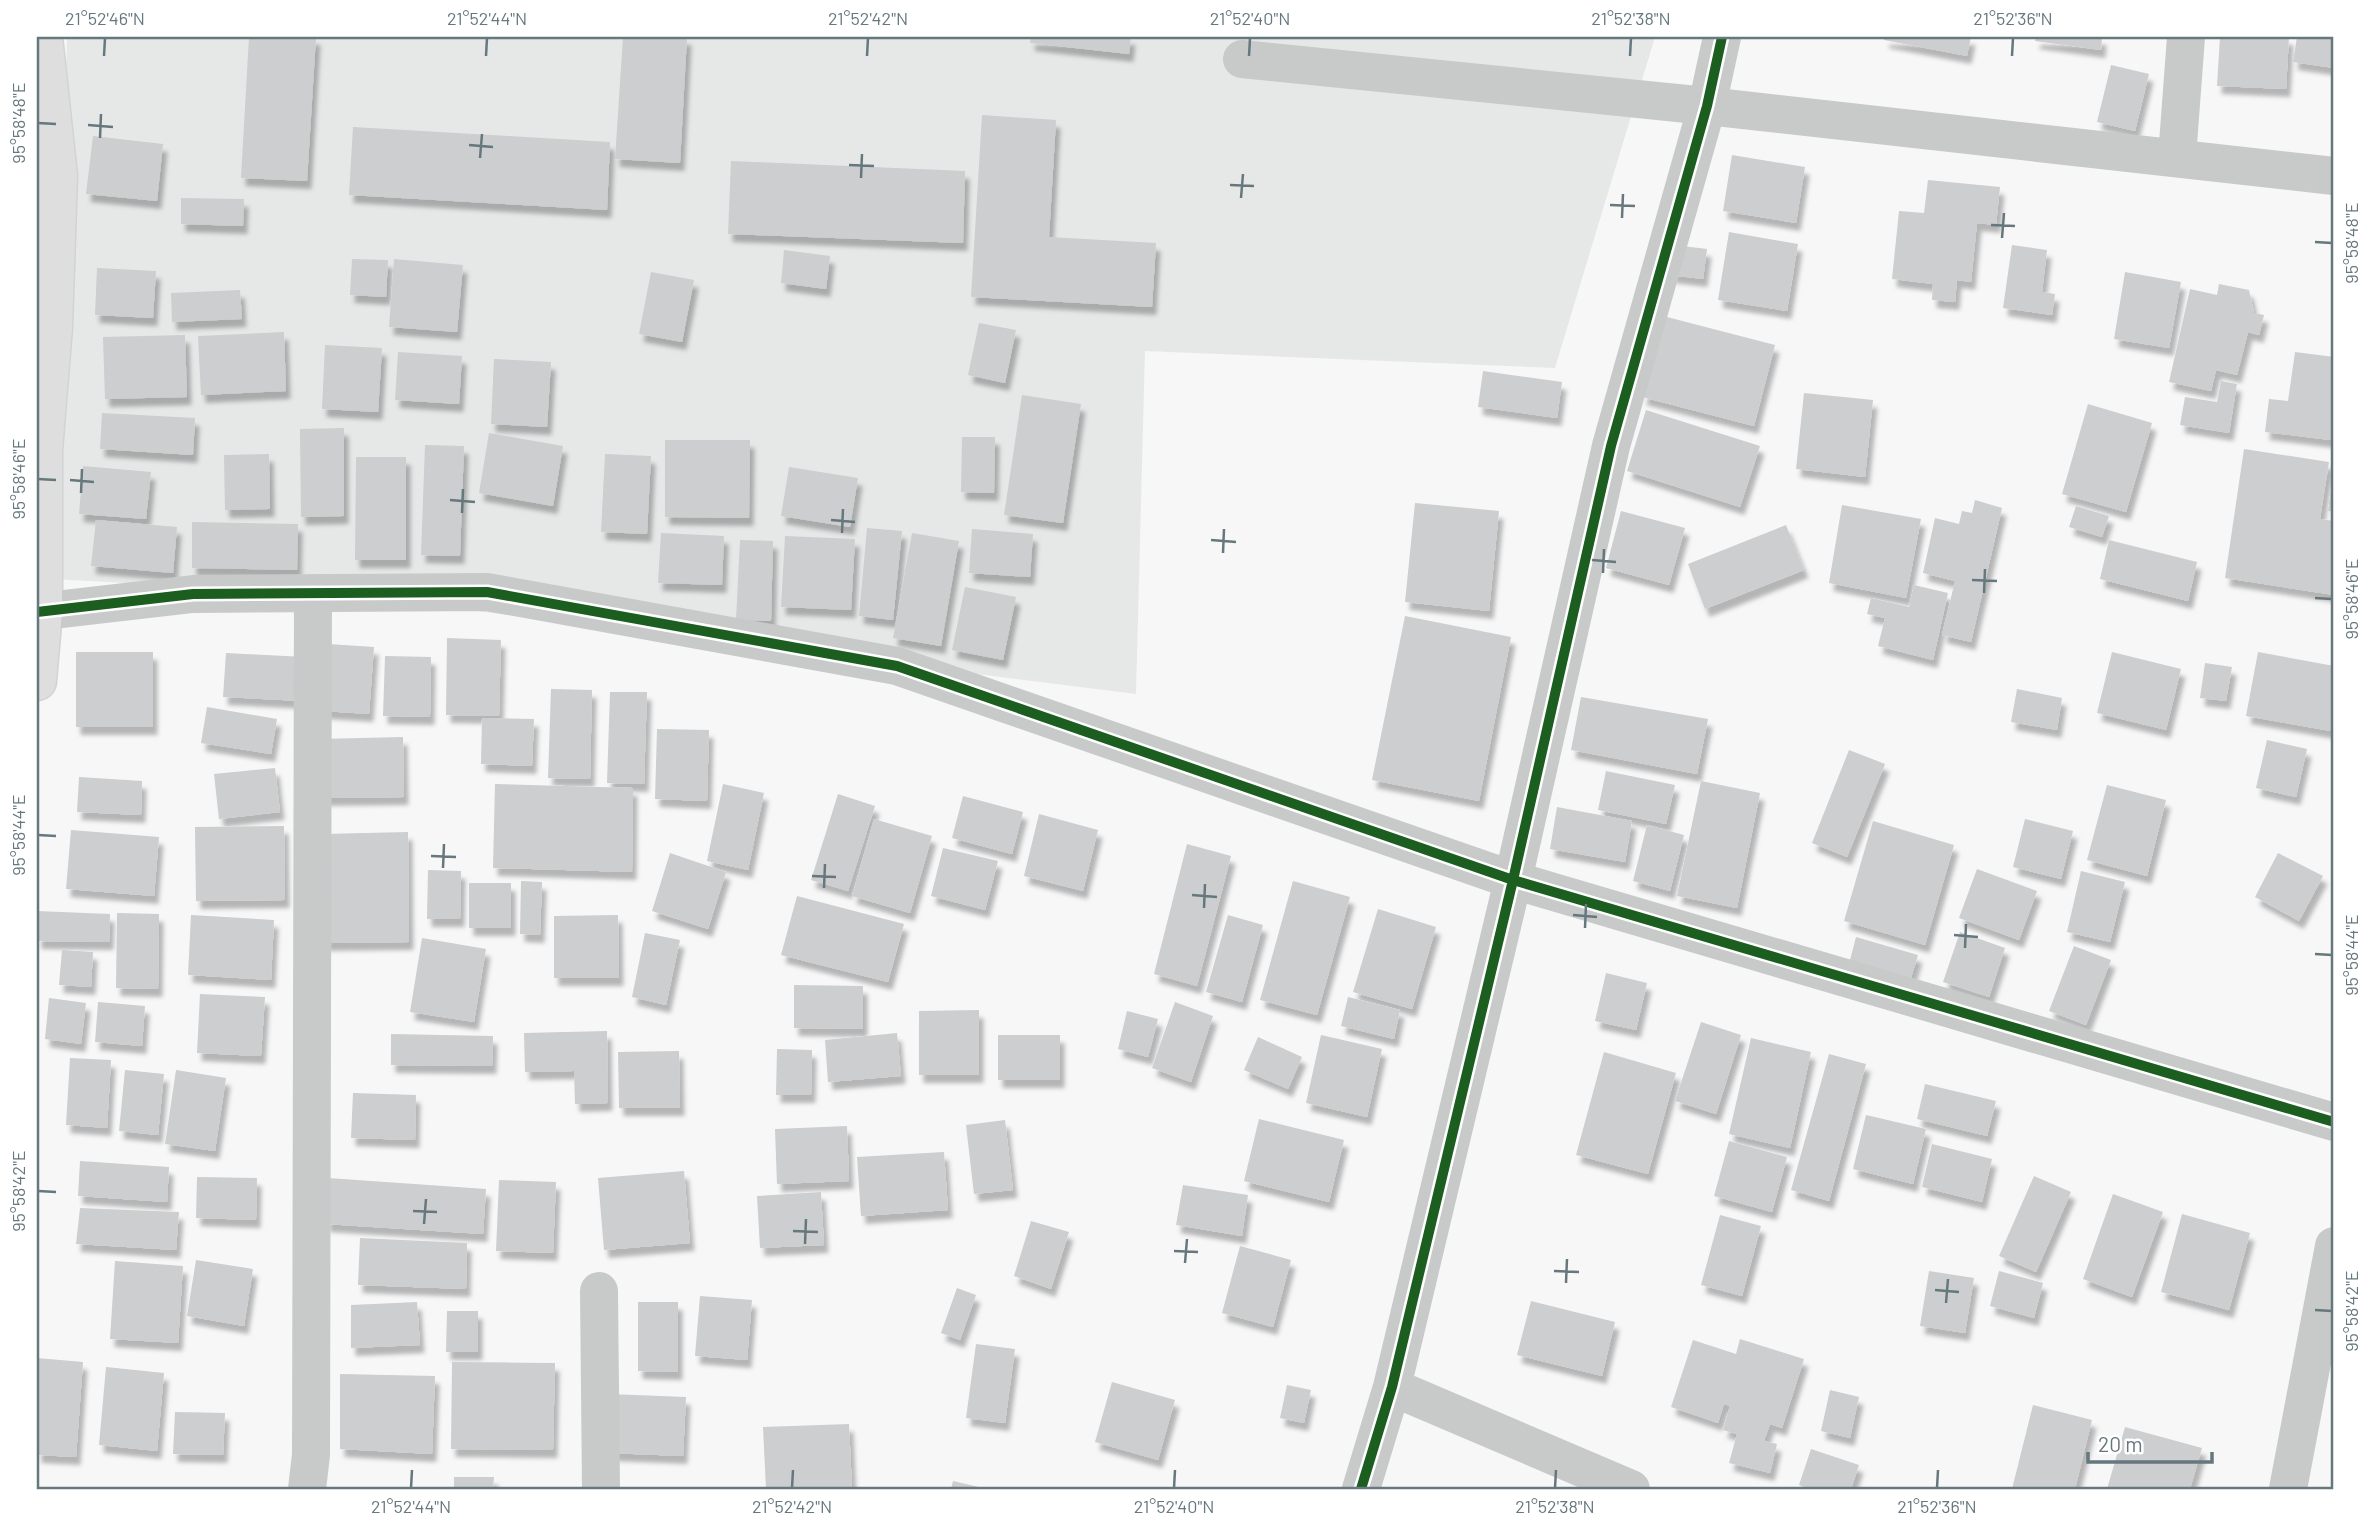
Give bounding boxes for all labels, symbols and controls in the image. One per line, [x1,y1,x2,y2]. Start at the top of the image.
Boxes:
text: 21°52'46"N [65,7,145,29]
text: 21°52'44"N [447,7,527,29]
text: 21°52'42"N [828,7,908,29]
text: 21°52'40"N [1210,7,1290,29]
text: 21°52'38"N [1591,7,1671,29]
text: 21°52'36"N [1973,7,2053,29]
text: 95°58'48"E [7,82,29,164]
text: 95°58'48"E [2340,202,2362,284]
text: 95°58'46"E [7,438,29,520]
text: 95°58'46"E [2340,558,2362,640]
text: 95°58'44"E [7,794,29,876]
text: 95°58'44"E [2340,914,2362,996]
text: 95°58'42"E [7,1150,29,1232]
text: 95°58'42"E [2340,1270,2362,1352]
scale bar [2088,1421,2212,1465]
text: 20 m [2098,1431,2143,1456]
text: 21°52'44"N [371,1495,451,1517]
text: 21°52'42"N [752,1495,832,1517]
text: 21°52'40"N [1134,1495,1214,1517]
text: 21°52'38"N [1515,1495,1595,1517]
text: 21°52'36"N [1897,1495,1977,1517]

